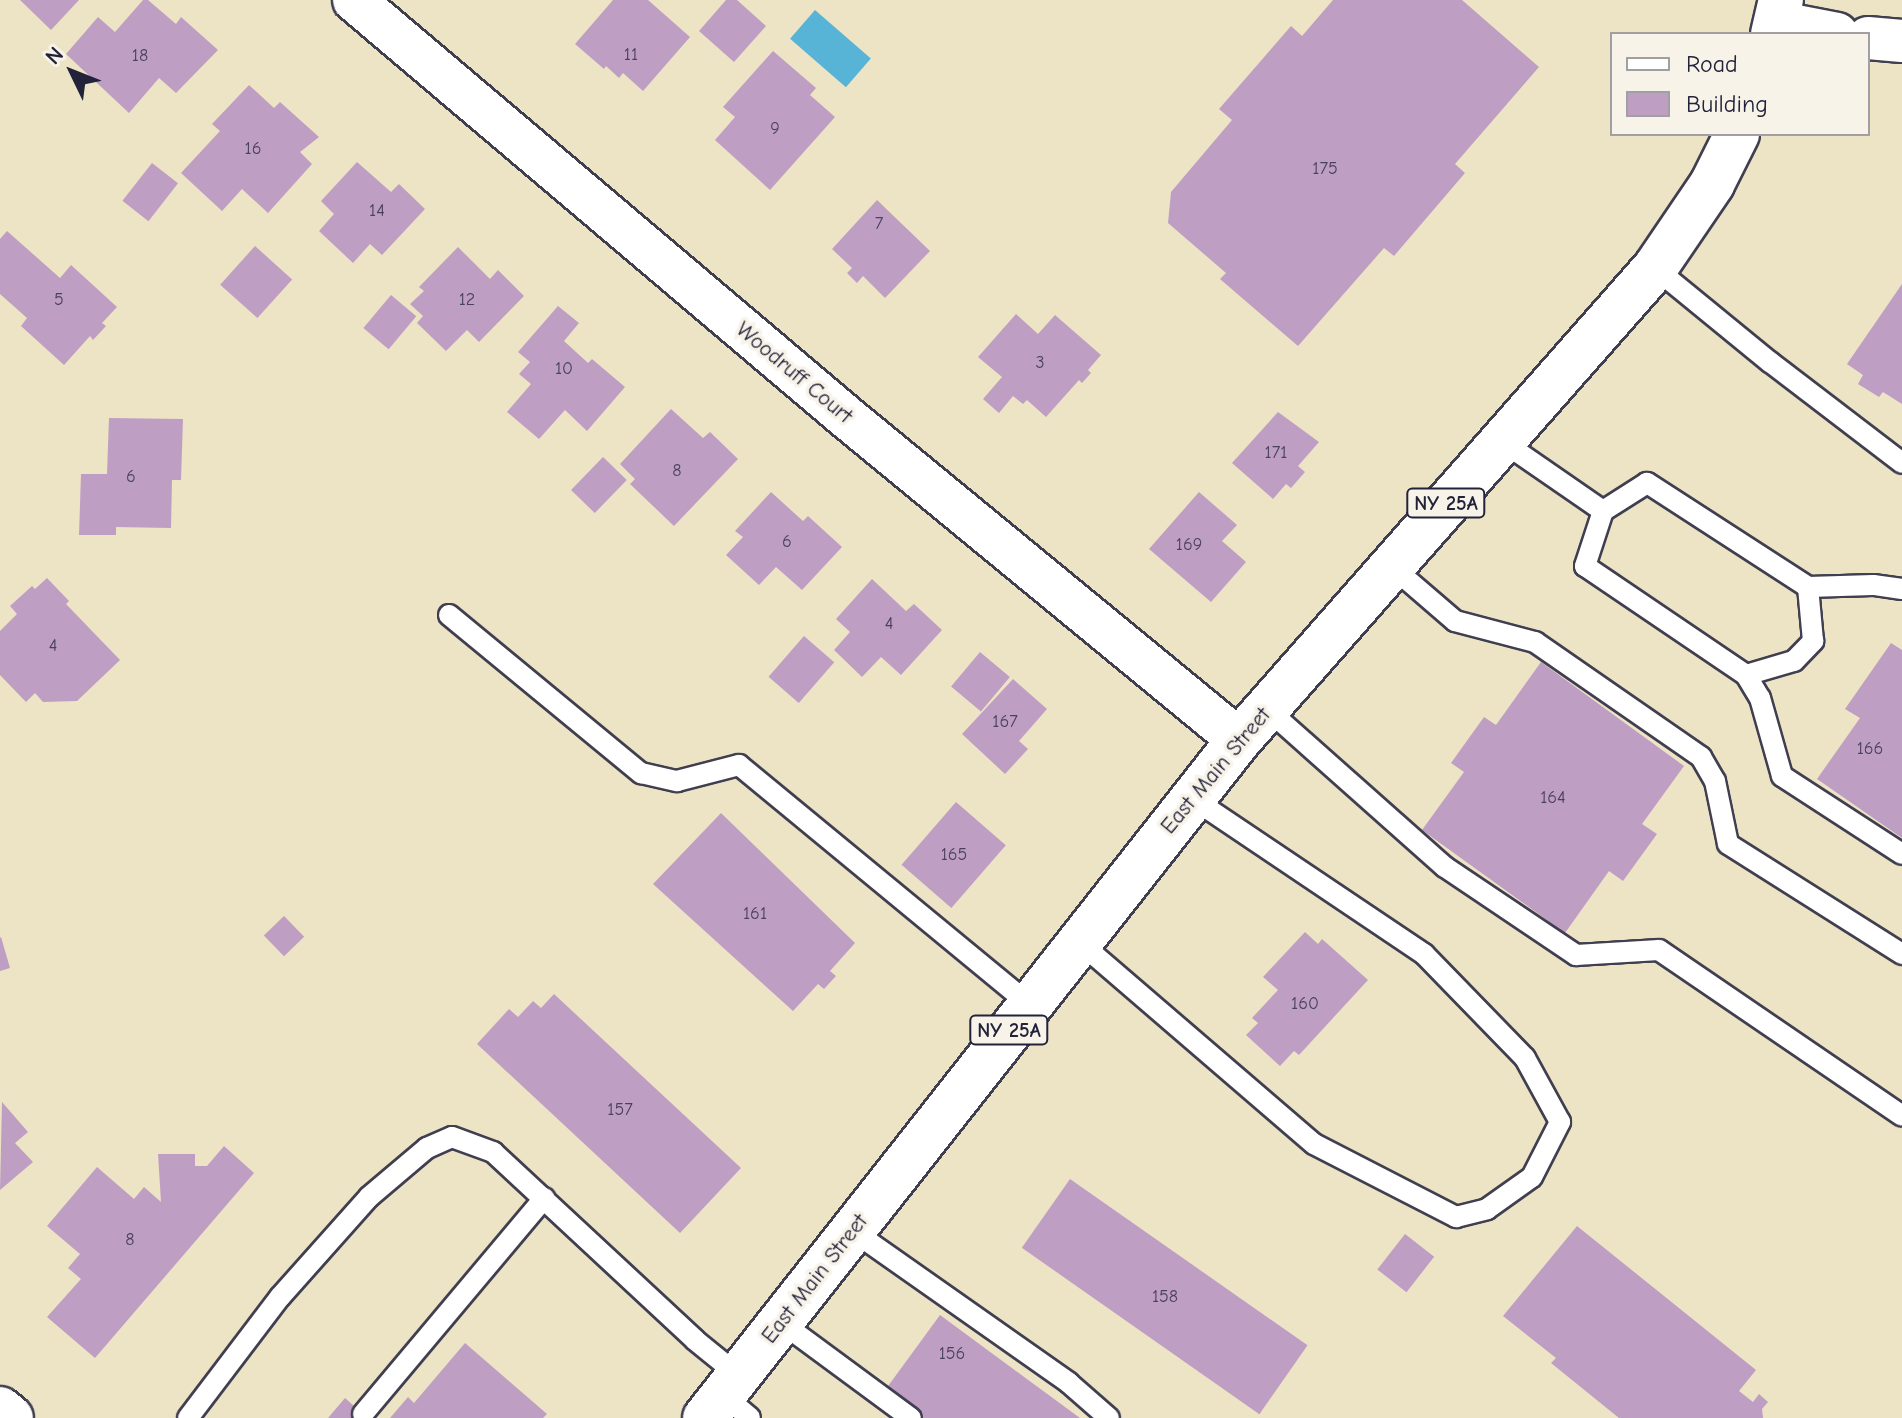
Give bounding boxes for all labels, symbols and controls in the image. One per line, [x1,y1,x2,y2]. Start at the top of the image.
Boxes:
north arrow [32,32,112,112]
legend [1610,32,1870,136]
text: N [40,42,69,70]
house number: 11 [624,44,638,66]
house number: 18 [132,45,148,67]
text: Road [1686,50,1738,78]
text: Building [1686,90,1768,118]
house number: 9 [770,118,780,140]
house number: 16 [245,138,261,160]
house number: 175 [1312,158,1338,180]
house number: 14 [369,200,385,222]
house number: 7 [875,213,883,235]
house number: 5 [54,289,64,311]
house number: 12 [459,289,475,311]
street label: Woodruff Court [730,317,858,429]
house number: 3 [1035,352,1045,374]
house number: 10 [555,358,573,380]
house number: 171 [1265,442,1287,464]
house number: 8 [672,460,682,482]
house number: 6 [126,466,136,488]
road number: NY 25A [1406,487,1486,519]
house number: 6 [782,531,792,553]
house number: 169 [1176,534,1202,556]
house number: 4 [885,613,893,635]
house number: 4 [49,635,57,657]
street label: East Main Street [1155,702,1277,840]
house number: 167 [992,711,1018,733]
house number: 166 [1857,738,1883,760]
house number: 164 [1540,787,1566,809]
house number: 165 [941,844,967,866]
house number: 161 [743,903,767,925]
house number: 160 [1291,993,1319,1015]
road number: NY 25A [969,1014,1049,1046]
house number: 157 [607,1099,633,1121]
street label: East Main Street [756,1209,874,1349]
house number: 8 [125,1229,135,1251]
house number: 158 [1152,1286,1178,1308]
house number: 156 [939,1343,965,1365]

